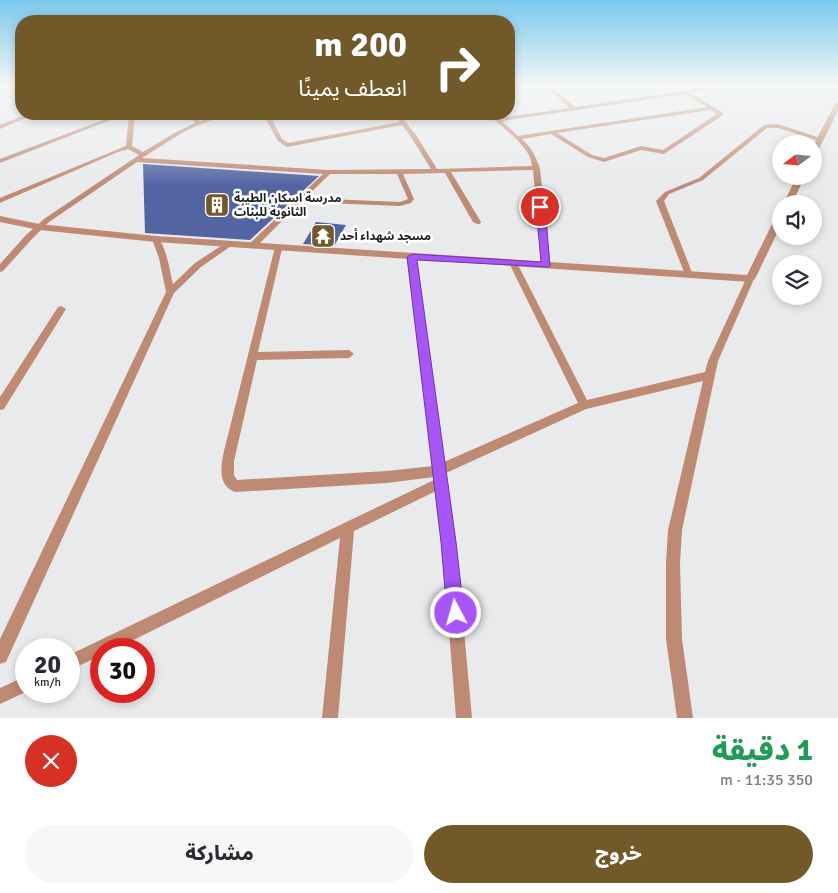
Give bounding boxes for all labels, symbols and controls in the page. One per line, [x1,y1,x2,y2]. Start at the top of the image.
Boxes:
text: 200 m [314,23,407,66]
icon: right [425,35,490,100]
text: انعطف يمينًا [298,75,407,102]
north arrow [772,135,822,185]
map controls [772,135,822,305]
pin [519,186,561,228]
place label: مدرسة اسكان الطيبة الثانوية للبنات [234,191,341,220]
building icon: مدرسة اسكان الطيبة الثانوية للبنات [204,192,230,218]
icon: arrive [526,193,554,221]
button: sound [772,195,822,245]
temple icon: مسجد شهداء أحد [310,223,336,249]
place label: مسجد شهداء أحد [340,228,431,244]
button: layers [772,255,822,305]
position arrow [429,586,481,638]
speed limit sign: 30 [90,638,155,703]
text: 20 [34,649,61,680]
text: km/h [34,675,61,690]
text: 1 دقيقة [712,732,813,769]
button: close [25,735,77,787]
text: 350 m · 11:35 [720,770,813,790]
button: مشاركة [25,825,414,883]
button: خروج [424,825,813,883]

